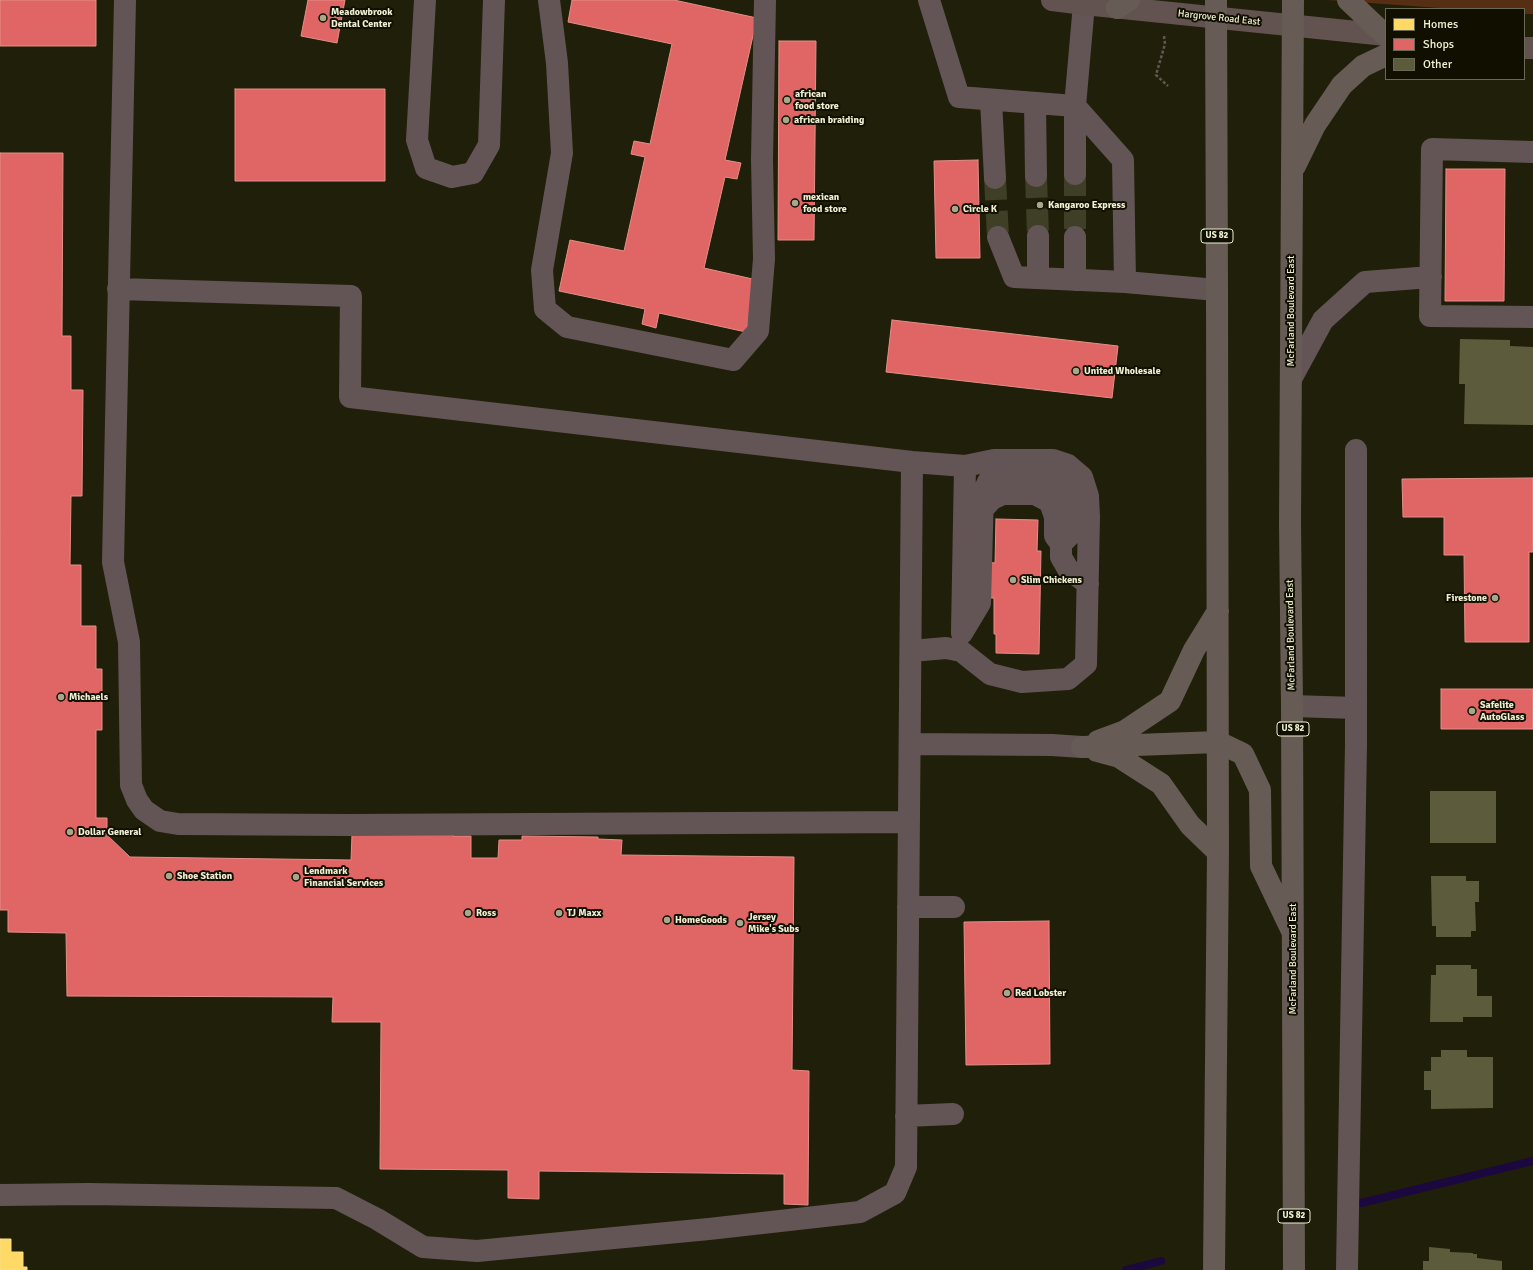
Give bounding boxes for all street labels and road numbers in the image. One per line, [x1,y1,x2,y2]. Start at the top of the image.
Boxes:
street label: Hargrove Road East [1177,8,1261,28]
road number: US 82 [1201,229,1233,243]
street label: McFarland Boulevard East [1285,255,1297,367]
street label: McFarland Boulevard East [1284,579,1298,691]
road number: US 82 [1277,722,1309,736]
street label: McFarland Boulevard East [1287,903,1299,1015]
road number: US 82 [1278,1209,1310,1223]

